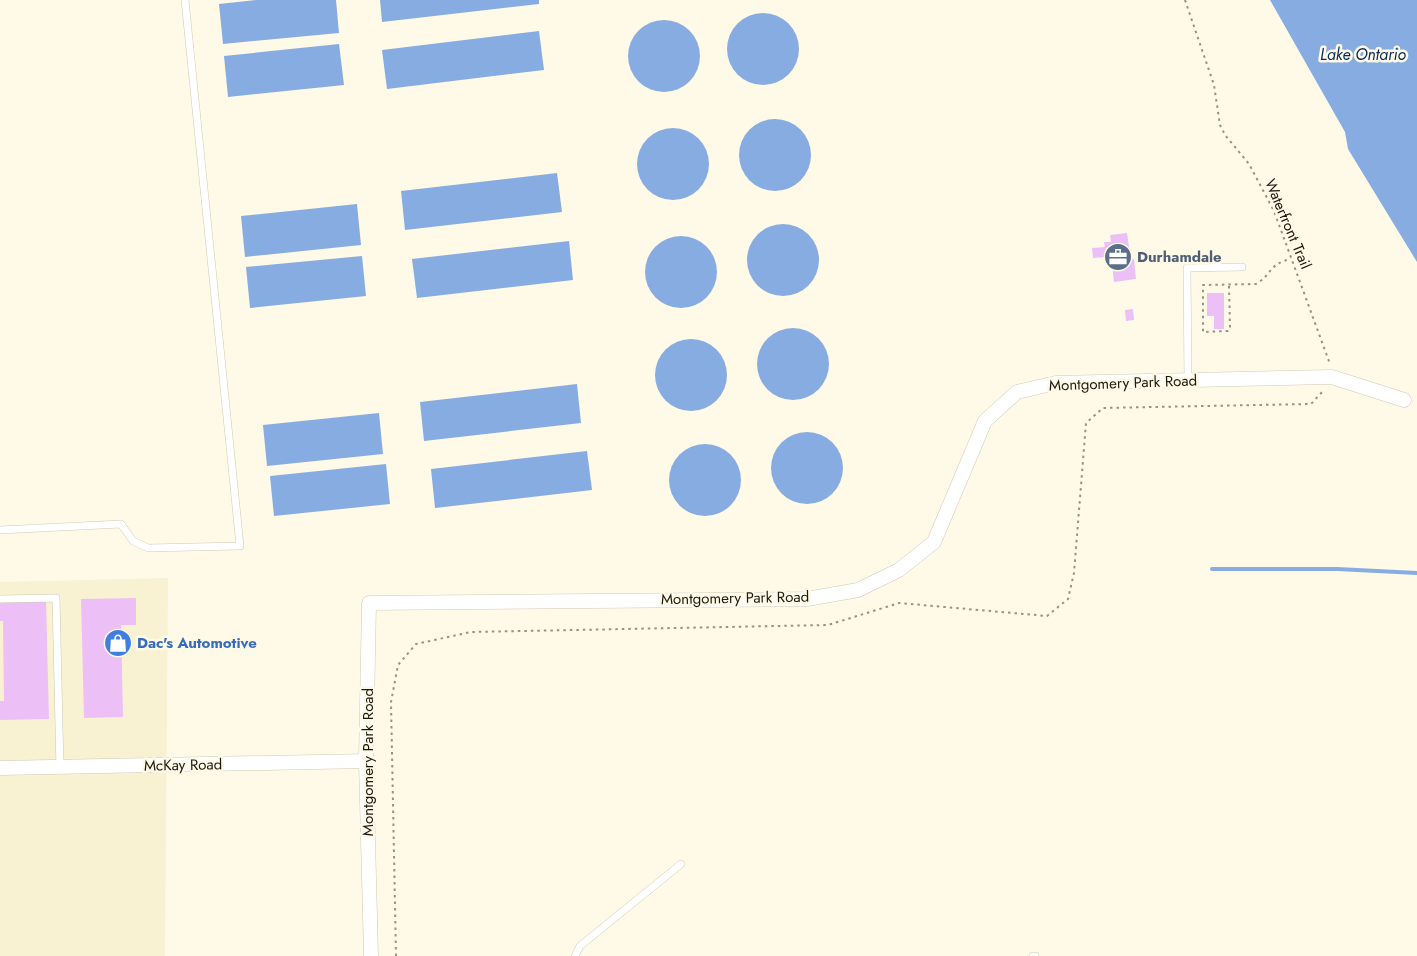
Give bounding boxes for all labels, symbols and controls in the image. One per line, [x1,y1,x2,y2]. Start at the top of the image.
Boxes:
water label: Lake Ontario [1320,43,1407,66]
street label: Waterfront Trail [1259,176,1317,272]
office icon: Durhamdale [1103,242,1133,272]
place label: Durhamdale [1137,246,1222,268]
street label: Montgomery Park Road [1049,369,1197,397]
street label: Montgomery Park Road [661,586,809,610]
shop icon: Dac's Automotive [103,628,133,658]
place label: Dac's Automotive [137,632,257,654]
street label: Montgomery Park Road [357,688,379,836]
street label: McKay Road [144,753,222,777]

